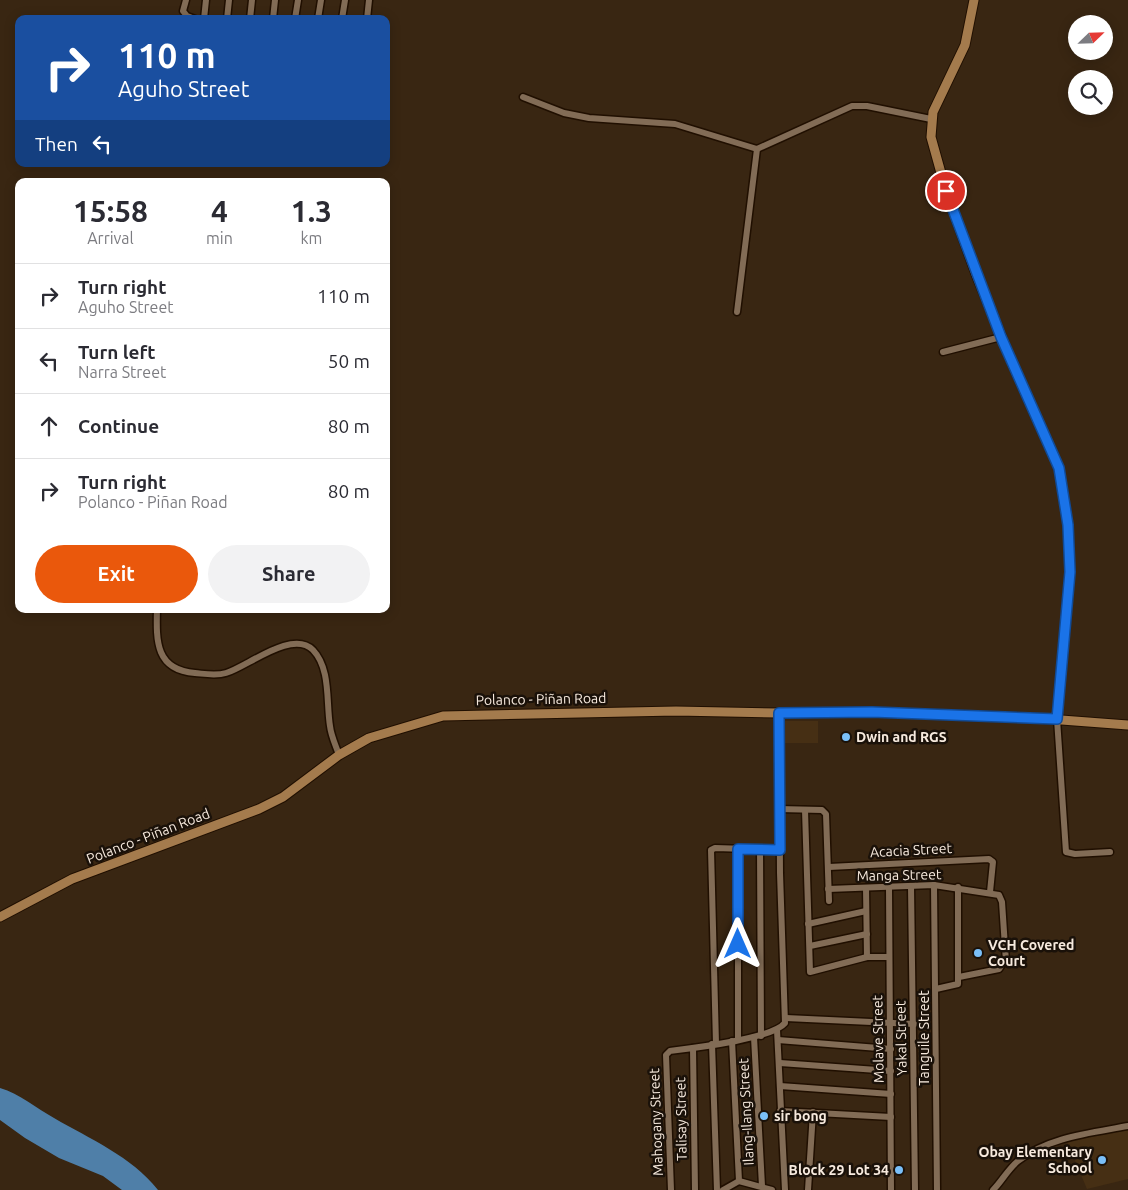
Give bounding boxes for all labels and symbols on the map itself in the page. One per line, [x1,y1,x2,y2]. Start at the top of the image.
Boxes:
north arrow [1068,15,1112,60]
pin [925,170,967,212]
street label: Polanco - Piñan Road [475,690,607,708]
place label: Dwin and RGS [856,729,947,745]
marker: Dwin and RGS [840,731,852,743]
street label: Polanco - Piñan Road [84,805,212,867]
street label: Acacia Street [870,840,953,860]
street label: Manga Street [856,866,942,884]
position arrow [711,917,763,969]
place label: VCH Covered Court [988,937,1075,969]
marker: VCH Covered Court [972,947,984,959]
street label: Tanguile Street [916,990,932,1086]
street label: Molave Street [869,994,887,1083]
street label: Yakal Street [892,1000,910,1076]
street label: Ilang-Ilang Street [735,1057,757,1166]
street label: Mahogany Street [646,1067,666,1176]
street label: Talisay Street [672,1076,690,1161]
place label: sir bong [774,1108,827,1124]
marker: sir bong [758,1110,770,1122]
place label: Obay Elementary School [978,1144,1093,1176]
marker: Obay Elementary School [1096,1154,1108,1166]
place label: Block 29 Lot 34 [789,1162,889,1178]
marker: Block 29 Lot 34 [893,1164,905,1176]

